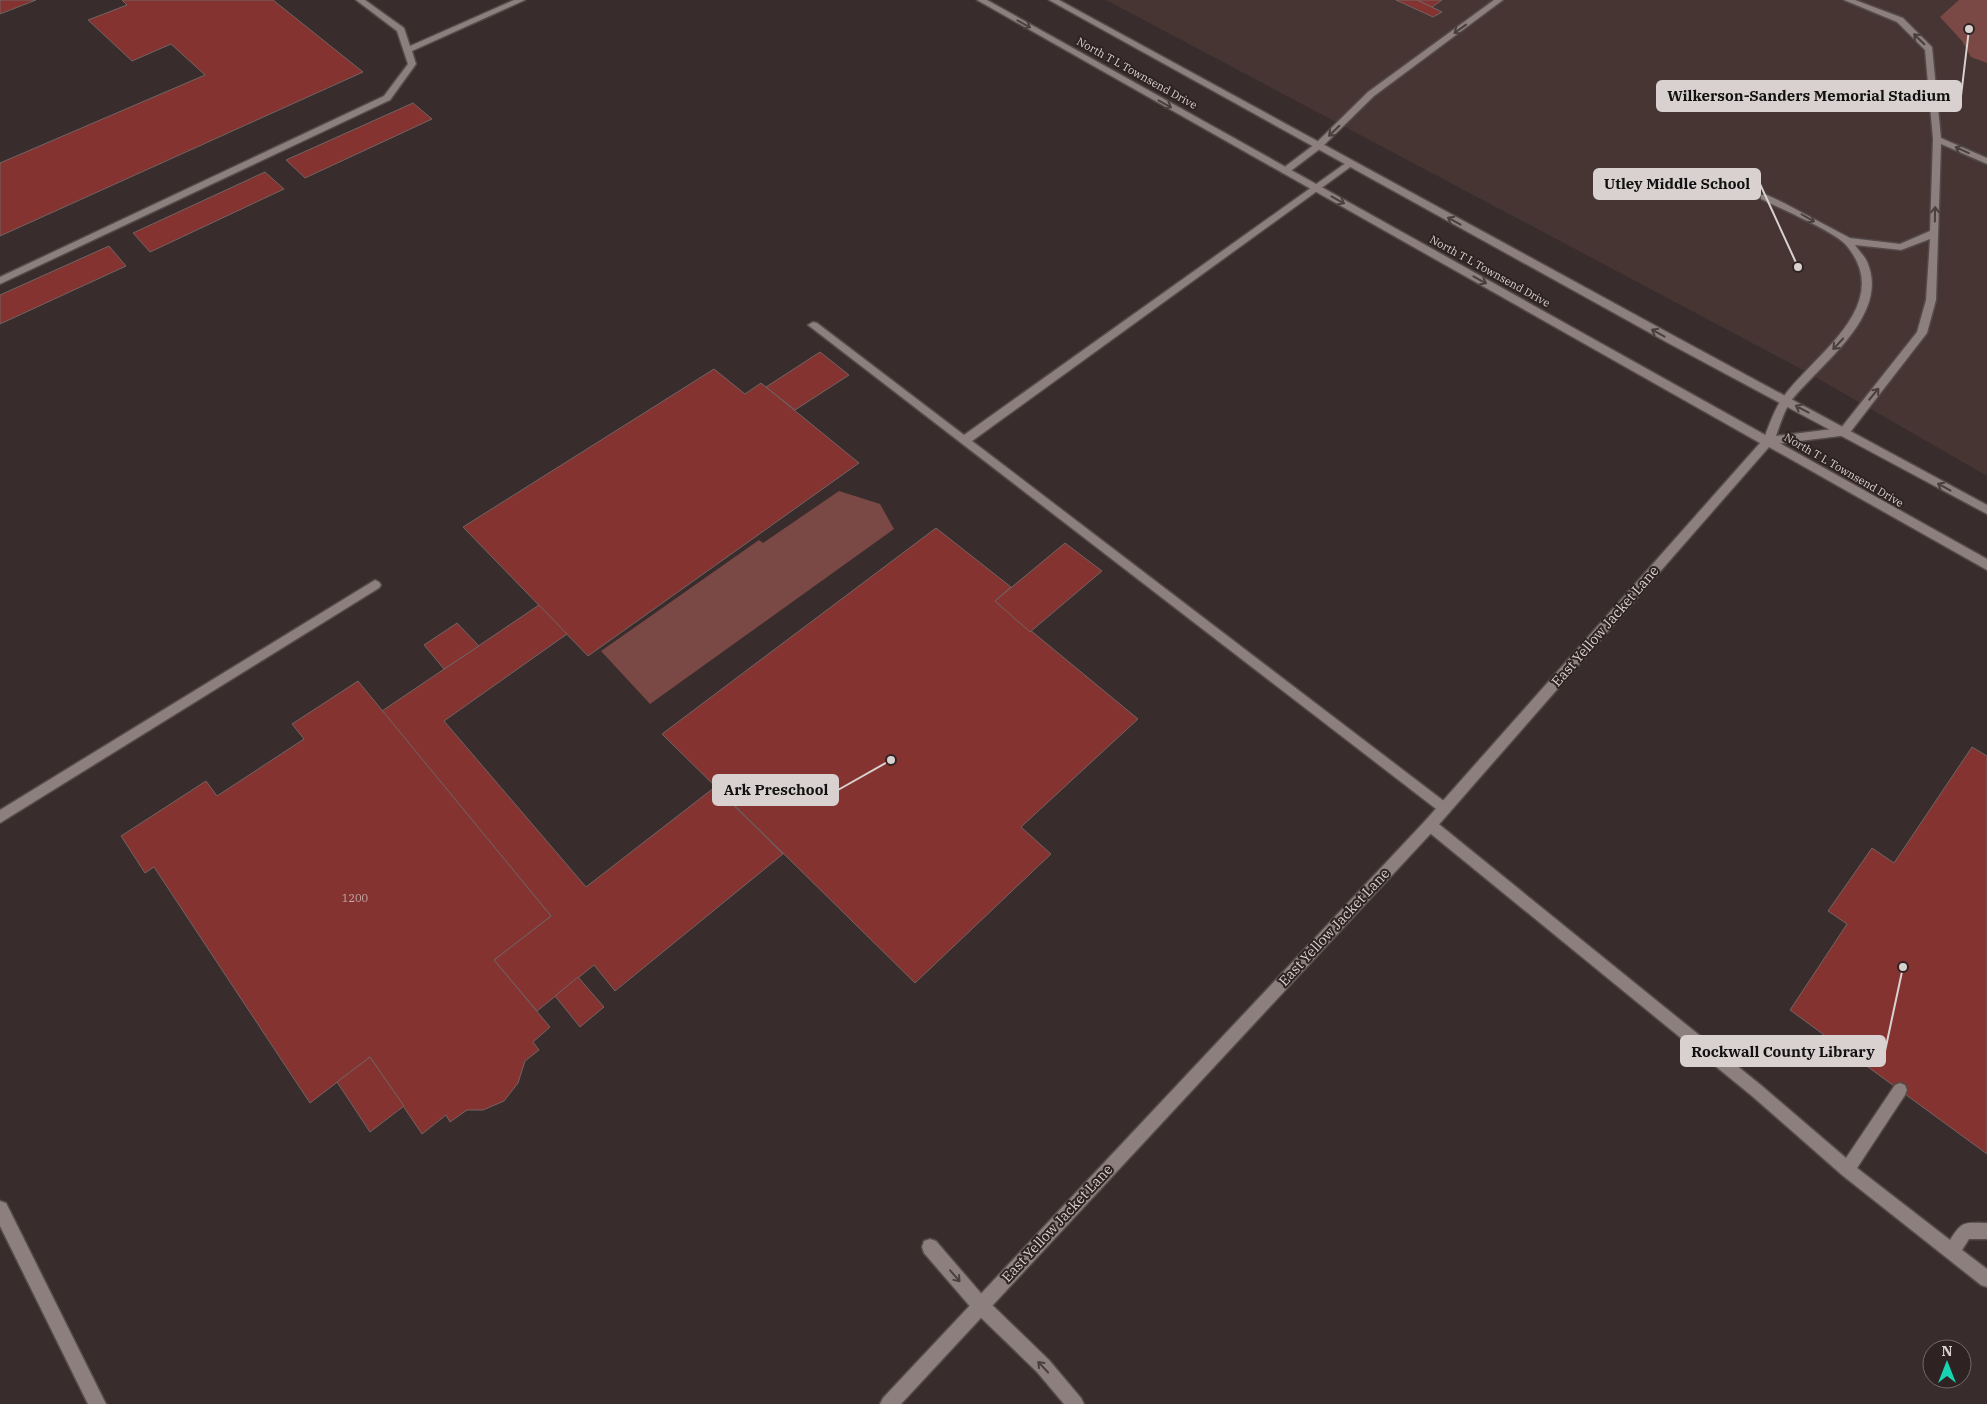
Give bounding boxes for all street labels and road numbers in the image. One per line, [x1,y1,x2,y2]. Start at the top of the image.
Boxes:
street label: North T L Townsend Drive [1074,34,1200,112]
street label: North T L Townsend Drive [1427,232,1553,310]
street label: North T L Townsend Drive [1782,430,1906,510]
street label: East Yellow Jacket Lane [1548,562,1662,690]
street label: East Yellow Jacket Lane [1275,864,1393,990]
street label: East Yellow Jacket Lane [998,1160,1116,1286]

